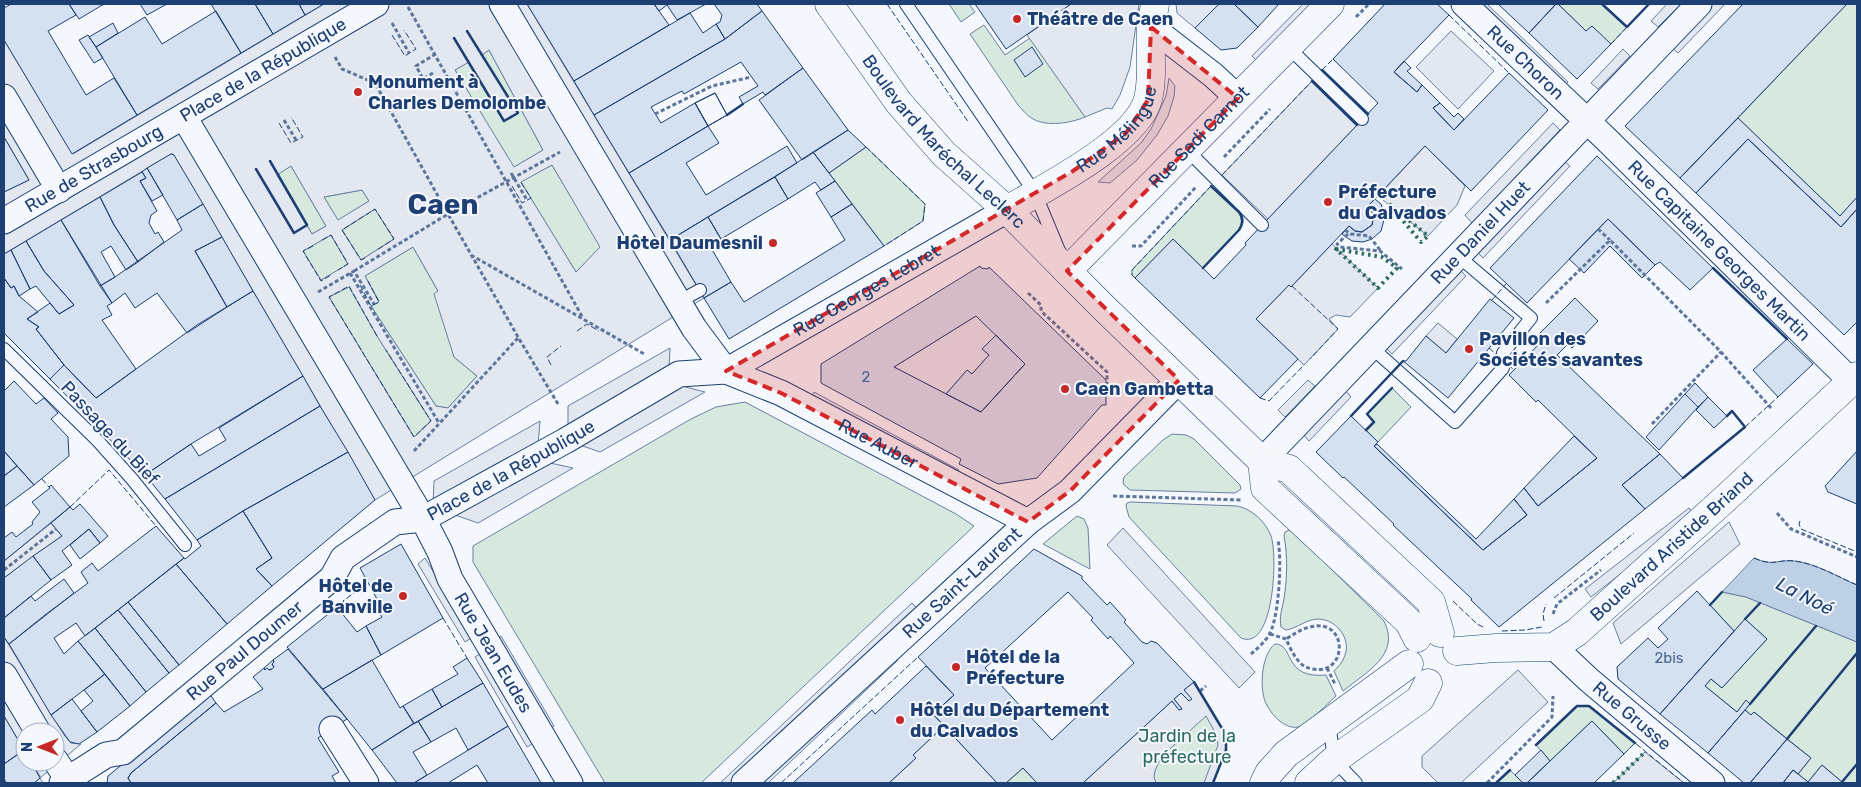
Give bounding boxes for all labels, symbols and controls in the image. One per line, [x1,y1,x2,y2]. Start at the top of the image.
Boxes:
place label: Théâtre de Caen [1027,8,1173,30]
street label: Place de la République [176,13,350,127]
marker: Théâtre de Caen [1011,13,1023,25]
street label: Rue Choron [1482,21,1569,104]
street label: Boulevard Maréchal Leclerc [857,51,1030,233]
place label: Monument à Charles Demolombe [368,71,547,114]
street label: Rue Sadi Carnot [1144,81,1254,193]
street label: Rue Mélingue [1072,85,1161,178]
marker: Monument à Charles Demolombe [352,86,364,98]
street label: Rue de Strasbourg [21,120,167,217]
street label: Rue Capitaine Georges Martin [1623,156,1815,346]
street label: Rue Daniel Huet [1426,176,1535,289]
place label: Préfecture du Calvados [1338,181,1446,224]
district label: Caen [408,188,478,221]
marker: Préfecture du Calvados [1322,196,1334,208]
place label: Hôtel Daumesnil [617,232,763,254]
marker: Hôtel Daumesnil [767,237,779,249]
street label: Rue Georges Lebret [789,240,944,341]
place label: Pavillon des Sociétés savantes [1479,328,1643,371]
marker: Pavillon des Sociétés savantes [1463,343,1475,355]
house number: 2 [862,368,871,386]
street label: Passage du Bief [56,376,164,490]
place label: Caen Gambetta [1075,378,1214,400]
marker: Caen Gambetta [1059,383,1071,395]
street label: Rue Auber [835,414,922,474]
street label: Place de la République [423,415,599,526]
street label: Boulevard Aristide Briand [1586,467,1758,626]
street label: Rue Saint-Laurent [898,522,1026,643]
water label: La Noé [1773,572,1838,620]
place label: Hôtel de Banville [319,575,393,618]
street label: Rue Jean Eudes [449,589,537,717]
marker: Hôtel de Banville [397,590,409,602]
street label: Rue Paul Doumer [182,596,308,705]
place label: Hôtel de la Préfecture [966,646,1065,689]
house number: 2bis [1654,649,1684,667]
marker: Hôtel de la Préfecture [950,661,962,673]
street label: Rue Grusse [1588,677,1676,755]
place label: Hôtel du Département du Calvados [910,699,1109,742]
marker: Hôtel du Département du Calvados [894,714,906,726]
north arrow [15,722,65,772]
park label: Jardin de la préfecture [1138,725,1236,768]
text: N [19,742,36,752]

